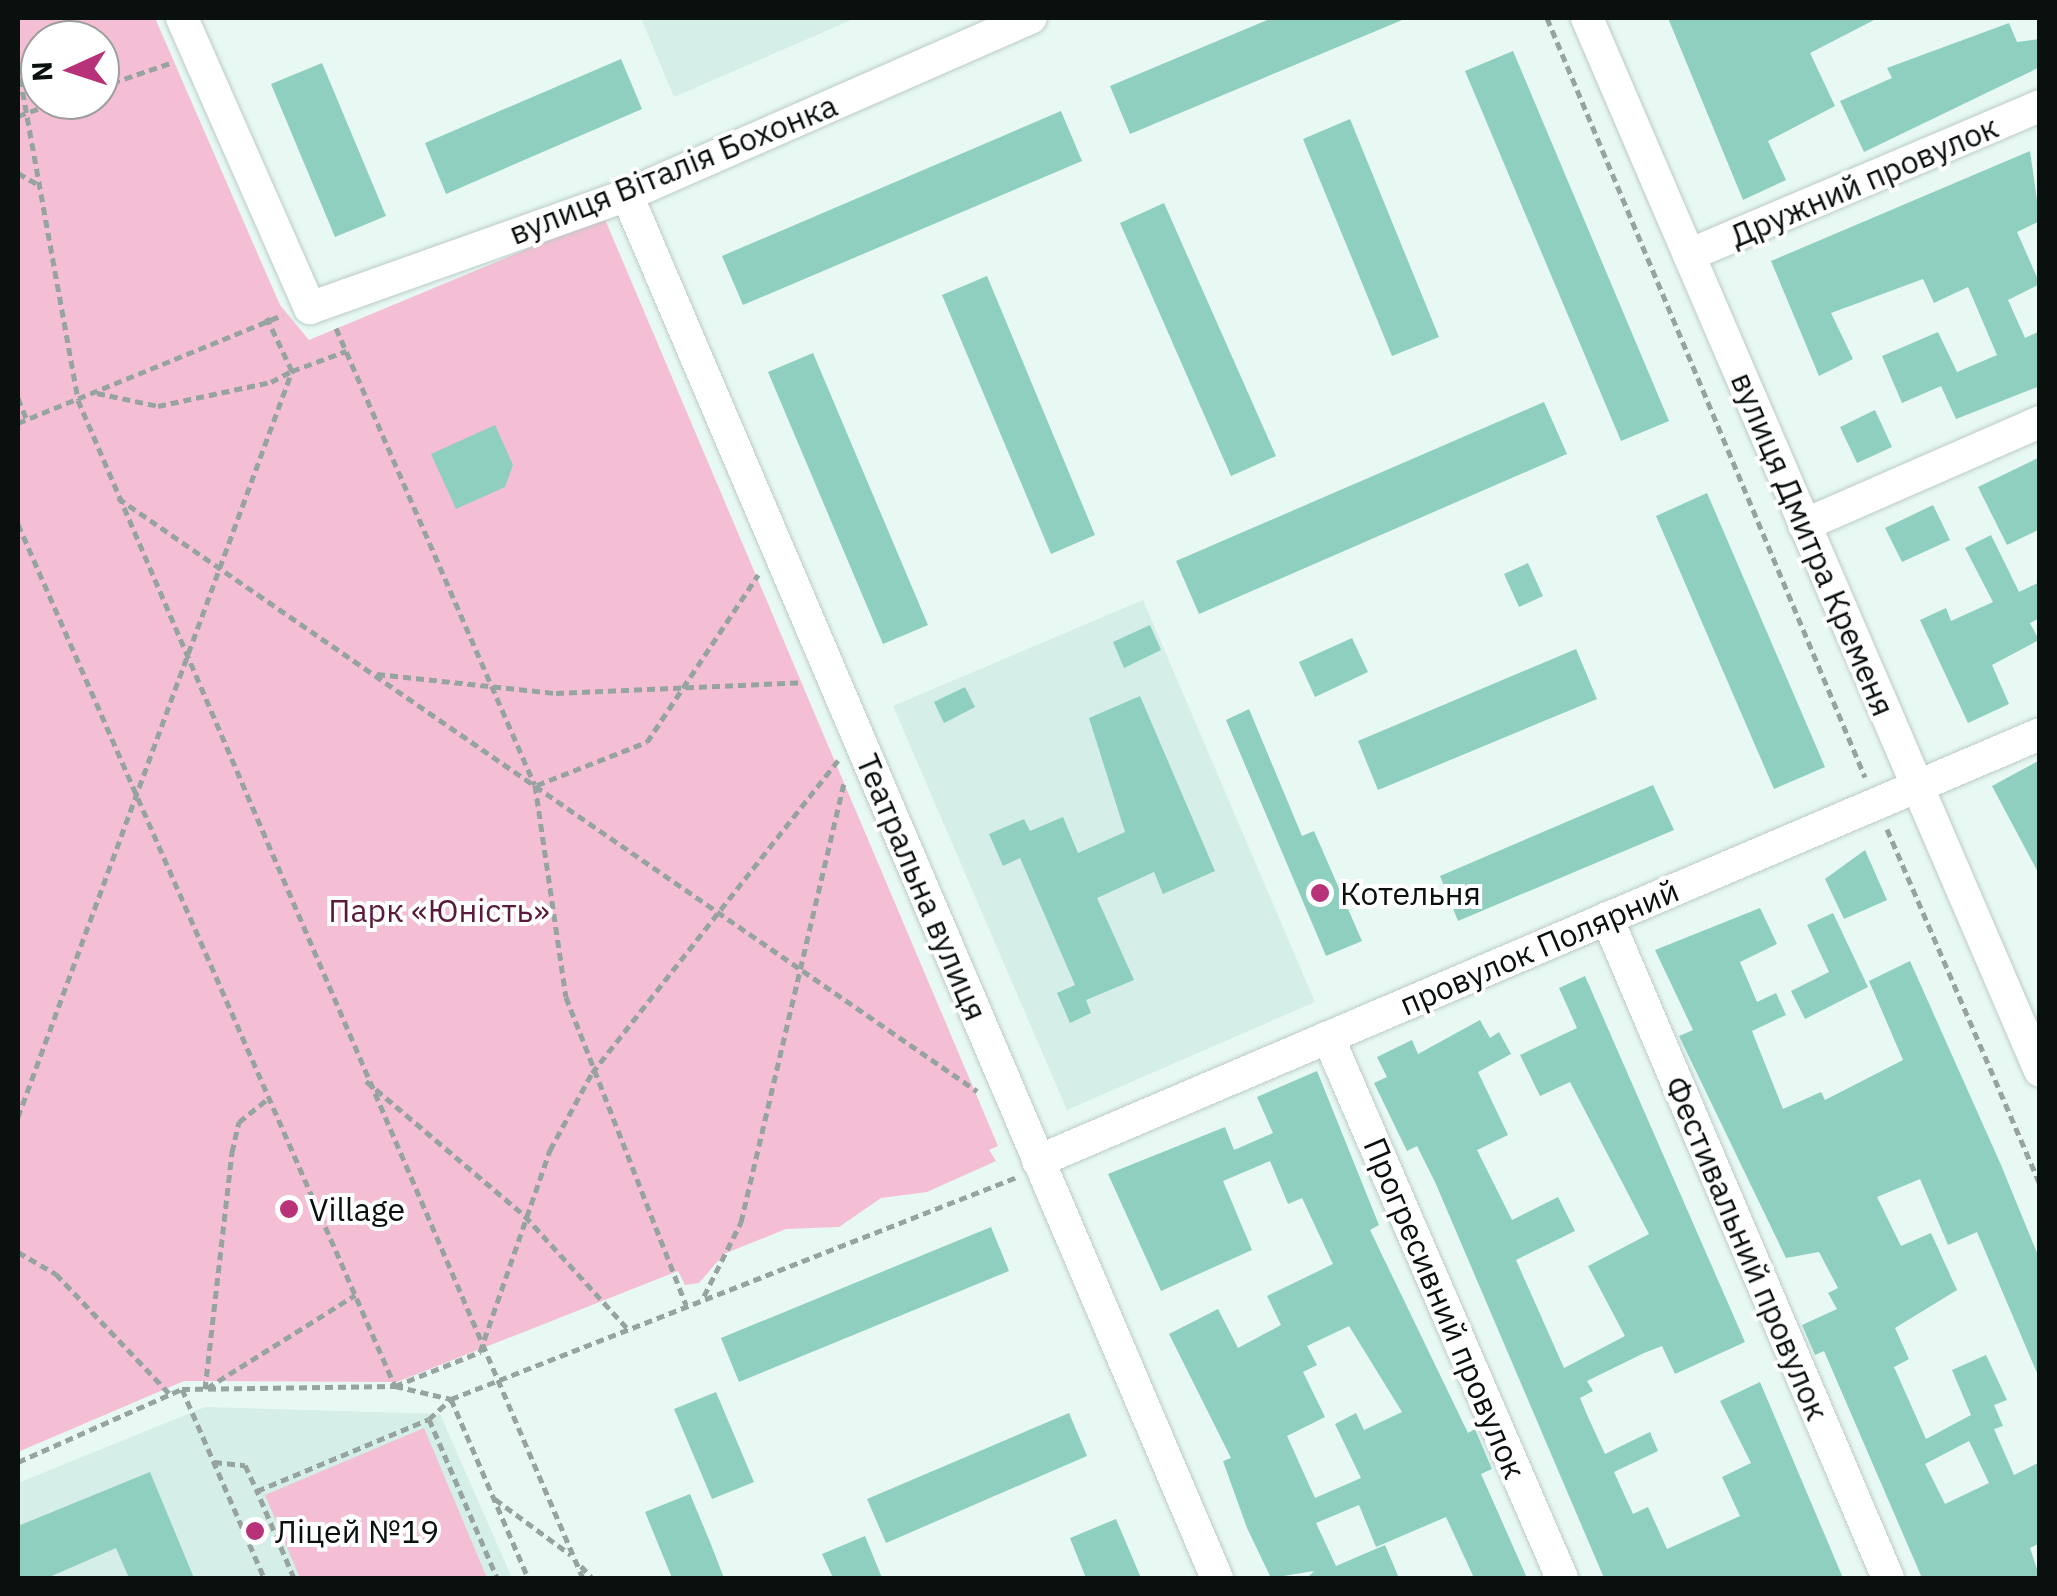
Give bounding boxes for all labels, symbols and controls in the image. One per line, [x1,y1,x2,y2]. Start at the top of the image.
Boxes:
north arrow [20,20,120,120]
text: N [23,60,61,83]
street label: вулиця Віталія Бохонка [503,86,843,252]
street label: Дружний провулок [1724,107,2004,255]
street label: вулиця Дмитра Кременя [1723,366,1903,722]
street label: Театральна вулиця [848,748,996,1026]
street label: провулок Полярний [1394,871,1684,1023]
place label: Котельня [1340,874,1481,912]
marker: Котельня [1309,882,1331,904]
park label: Парк «Юність» [328,891,550,929]
street label: Фестивальний провулок [1657,1070,1837,1426]
street label: Прогресивний провулок [1356,1132,1534,1484]
place label: Village [309,1190,405,1228]
marker: Village [278,1198,300,1220]
place label: Ліцей №19 [275,1512,439,1550]
marker: Ліцей №19 [244,1520,266,1542]

